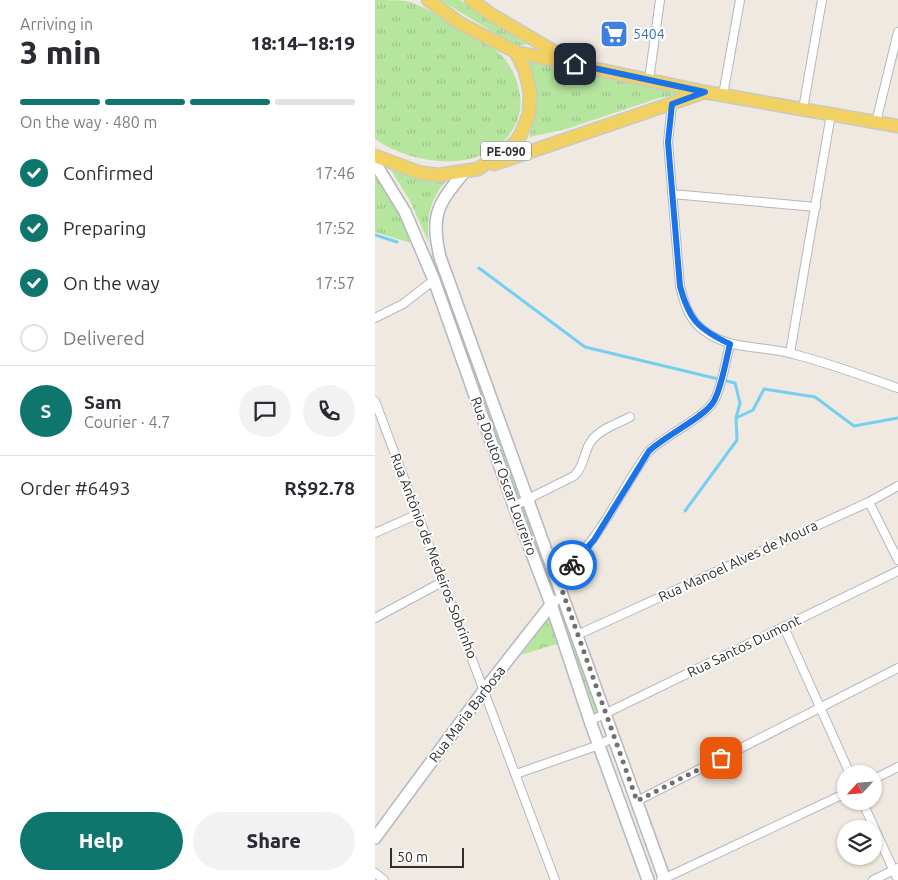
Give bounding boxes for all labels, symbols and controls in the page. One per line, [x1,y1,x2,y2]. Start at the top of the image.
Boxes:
text: Arriving in [20,15,93,33]
supermarket icon: 5404 [599,19,629,49]
place label: 5404 [633,26,665,42]
text: 18:14–18:19 [250,32,355,54]
text: 3 min [20,34,101,70]
pin [554,43,596,85]
icon: home [561,50,589,78]
text: On the way · 480 m [20,113,157,131]
road number: PE-090 [481,142,531,160]
icon: check [20,159,48,187]
text: Confirmed [63,162,154,184]
text: 17:46 [315,164,355,182]
icon: check [20,214,48,242]
text: Preparing [63,217,147,239]
text: 17:52 [315,219,355,237]
icon: check [20,269,48,297]
text: On the way [63,272,160,294]
text: 17:57 [315,274,355,292]
text: Delivered [63,327,145,349]
button: chat [239,385,291,437]
button: phone [303,385,355,437]
text: Sam [84,391,122,413]
street label: Rua Doutor Oscar Loureiro [468,394,540,558]
text: S [41,400,51,422]
text: Courier · 4.7 [84,413,170,431]
street label: Rua Antônio de Medeiros Sobrinho [387,451,481,661]
text: Order #6493 [20,477,130,499]
text: R$92.78 [284,477,355,499]
street label: Rua Manoel Alves de Moura [656,517,820,605]
courier [547,540,597,590]
icon: bike [558,551,586,579]
street label: Rua Santos Dumont [685,611,804,680]
street label: Rua Maria Barbosa [426,663,508,765]
pin [700,737,742,779]
icon: bag [707,744,735,772]
north arrow [837,765,883,810]
map controls [837,765,882,865]
button: Help [20,812,183,870]
button: Share [193,812,355,870]
button: layers [837,820,882,865]
scale bar [390,845,464,868]
text: 50 m [397,849,428,865]

